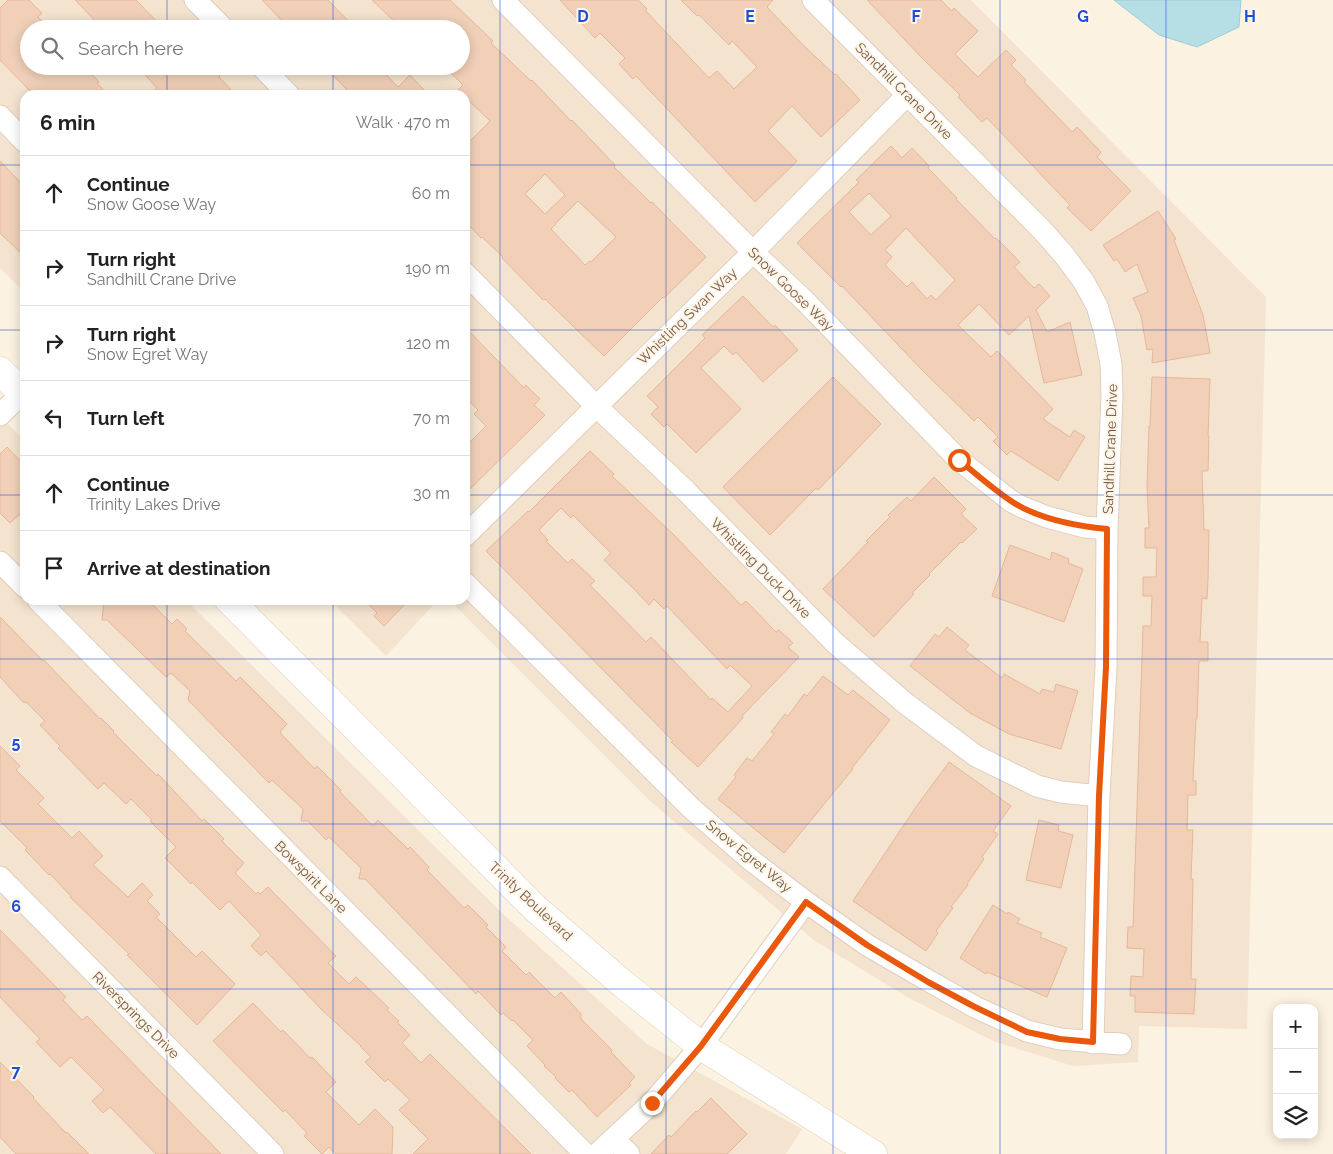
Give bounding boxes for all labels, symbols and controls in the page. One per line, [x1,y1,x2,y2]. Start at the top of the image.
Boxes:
text: D [577,7,589,26]
text: E [745,7,755,26]
text: F [911,7,921,26]
text: G [1077,7,1089,26]
text: H [1244,7,1256,26]
search box [20,20,470,75]
icon: search [38,34,66,62]
text: Search here [78,37,184,59]
street label: Sandhill Crane Drive [852,39,956,143]
text: 6 min [40,110,95,135]
text: Walk · 470 m [356,113,450,132]
text: Continue [87,173,170,195]
icon: ahead [40,179,68,207]
text: 60 m [412,184,450,203]
text: Snow Goose Way [87,195,216,214]
street label: Snow Goose Way [745,244,837,334]
text: Turn right [87,248,176,270]
icon: right [40,254,68,282]
text: 190 m [405,259,450,278]
street label: Whistling Swan Way [634,264,740,368]
text: Sandhill Crane Drive [87,270,236,289]
text: Turn right [87,323,176,345]
icon: right [40,329,68,357]
text: 120 m [406,334,450,353]
text: Snow Egret Way [87,345,208,364]
street label: Sandhill Crane Drive [1100,384,1120,514]
icon: left [40,404,68,432]
text: Turn left [87,407,164,429]
text: 70 m [413,409,450,428]
route start [948,449,971,472]
text: Continue [87,473,170,495]
icon: ahead [40,479,68,507]
text: 30 m [413,484,450,503]
text: Trinity Lakes Drive [87,495,220,514]
street label: Whistling Duck Drive [708,515,814,621]
icon: arrive [40,554,68,582]
text: Arrive at destination [87,557,271,579]
text: 5 [12,733,21,752]
street label: Snow Egret Way [703,816,795,896]
street label: Bowspirit Lane [272,838,350,916]
street label: Trinity Boulevard [486,858,576,944]
text: 6 [11,897,21,916]
street label: Riversprings Drive [89,968,183,1062]
map controls [1273,1004,1318,1139]
button: + [1273,1004,1318,1049]
button: − [1273,1049,1318,1094]
text: 7 [12,1062,21,1081]
route end [641,1092,664,1115]
button: layers [1273,1094,1318,1139]

